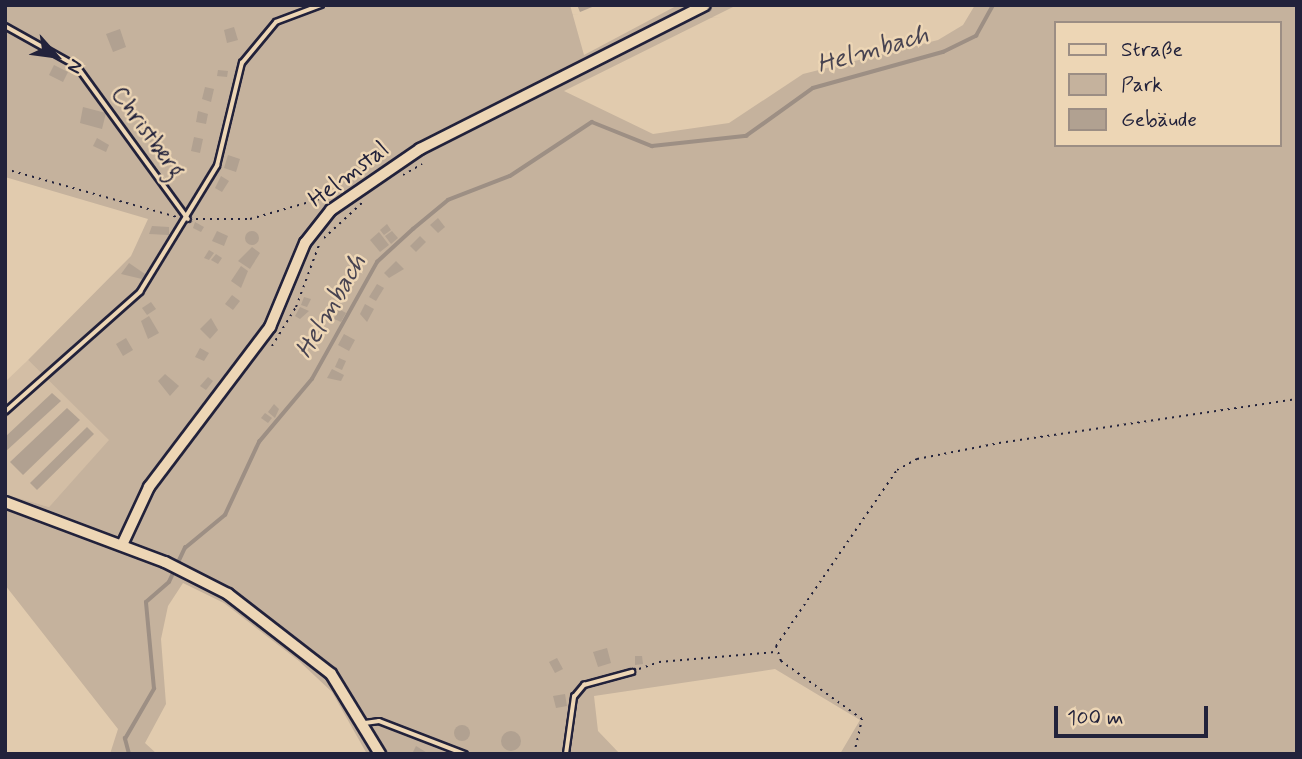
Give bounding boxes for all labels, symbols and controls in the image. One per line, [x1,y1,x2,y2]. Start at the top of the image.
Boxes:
water label: Helmbach [814,20,932,82]
north arrow [21,21,91,91]
legend [1054,21,1281,147]
text: Straße [1121,36,1183,64]
text: N [61,55,89,78]
text: Park [1121,71,1163,99]
street label: Christberg [104,81,190,185]
text: Gebäude [1121,106,1197,134]
street label: Helmstal [303,135,395,215]
water label: Helmbach [290,249,374,365]
scale bar [1057,692,1211,736]
text: 100 m [1067,704,1123,732]

